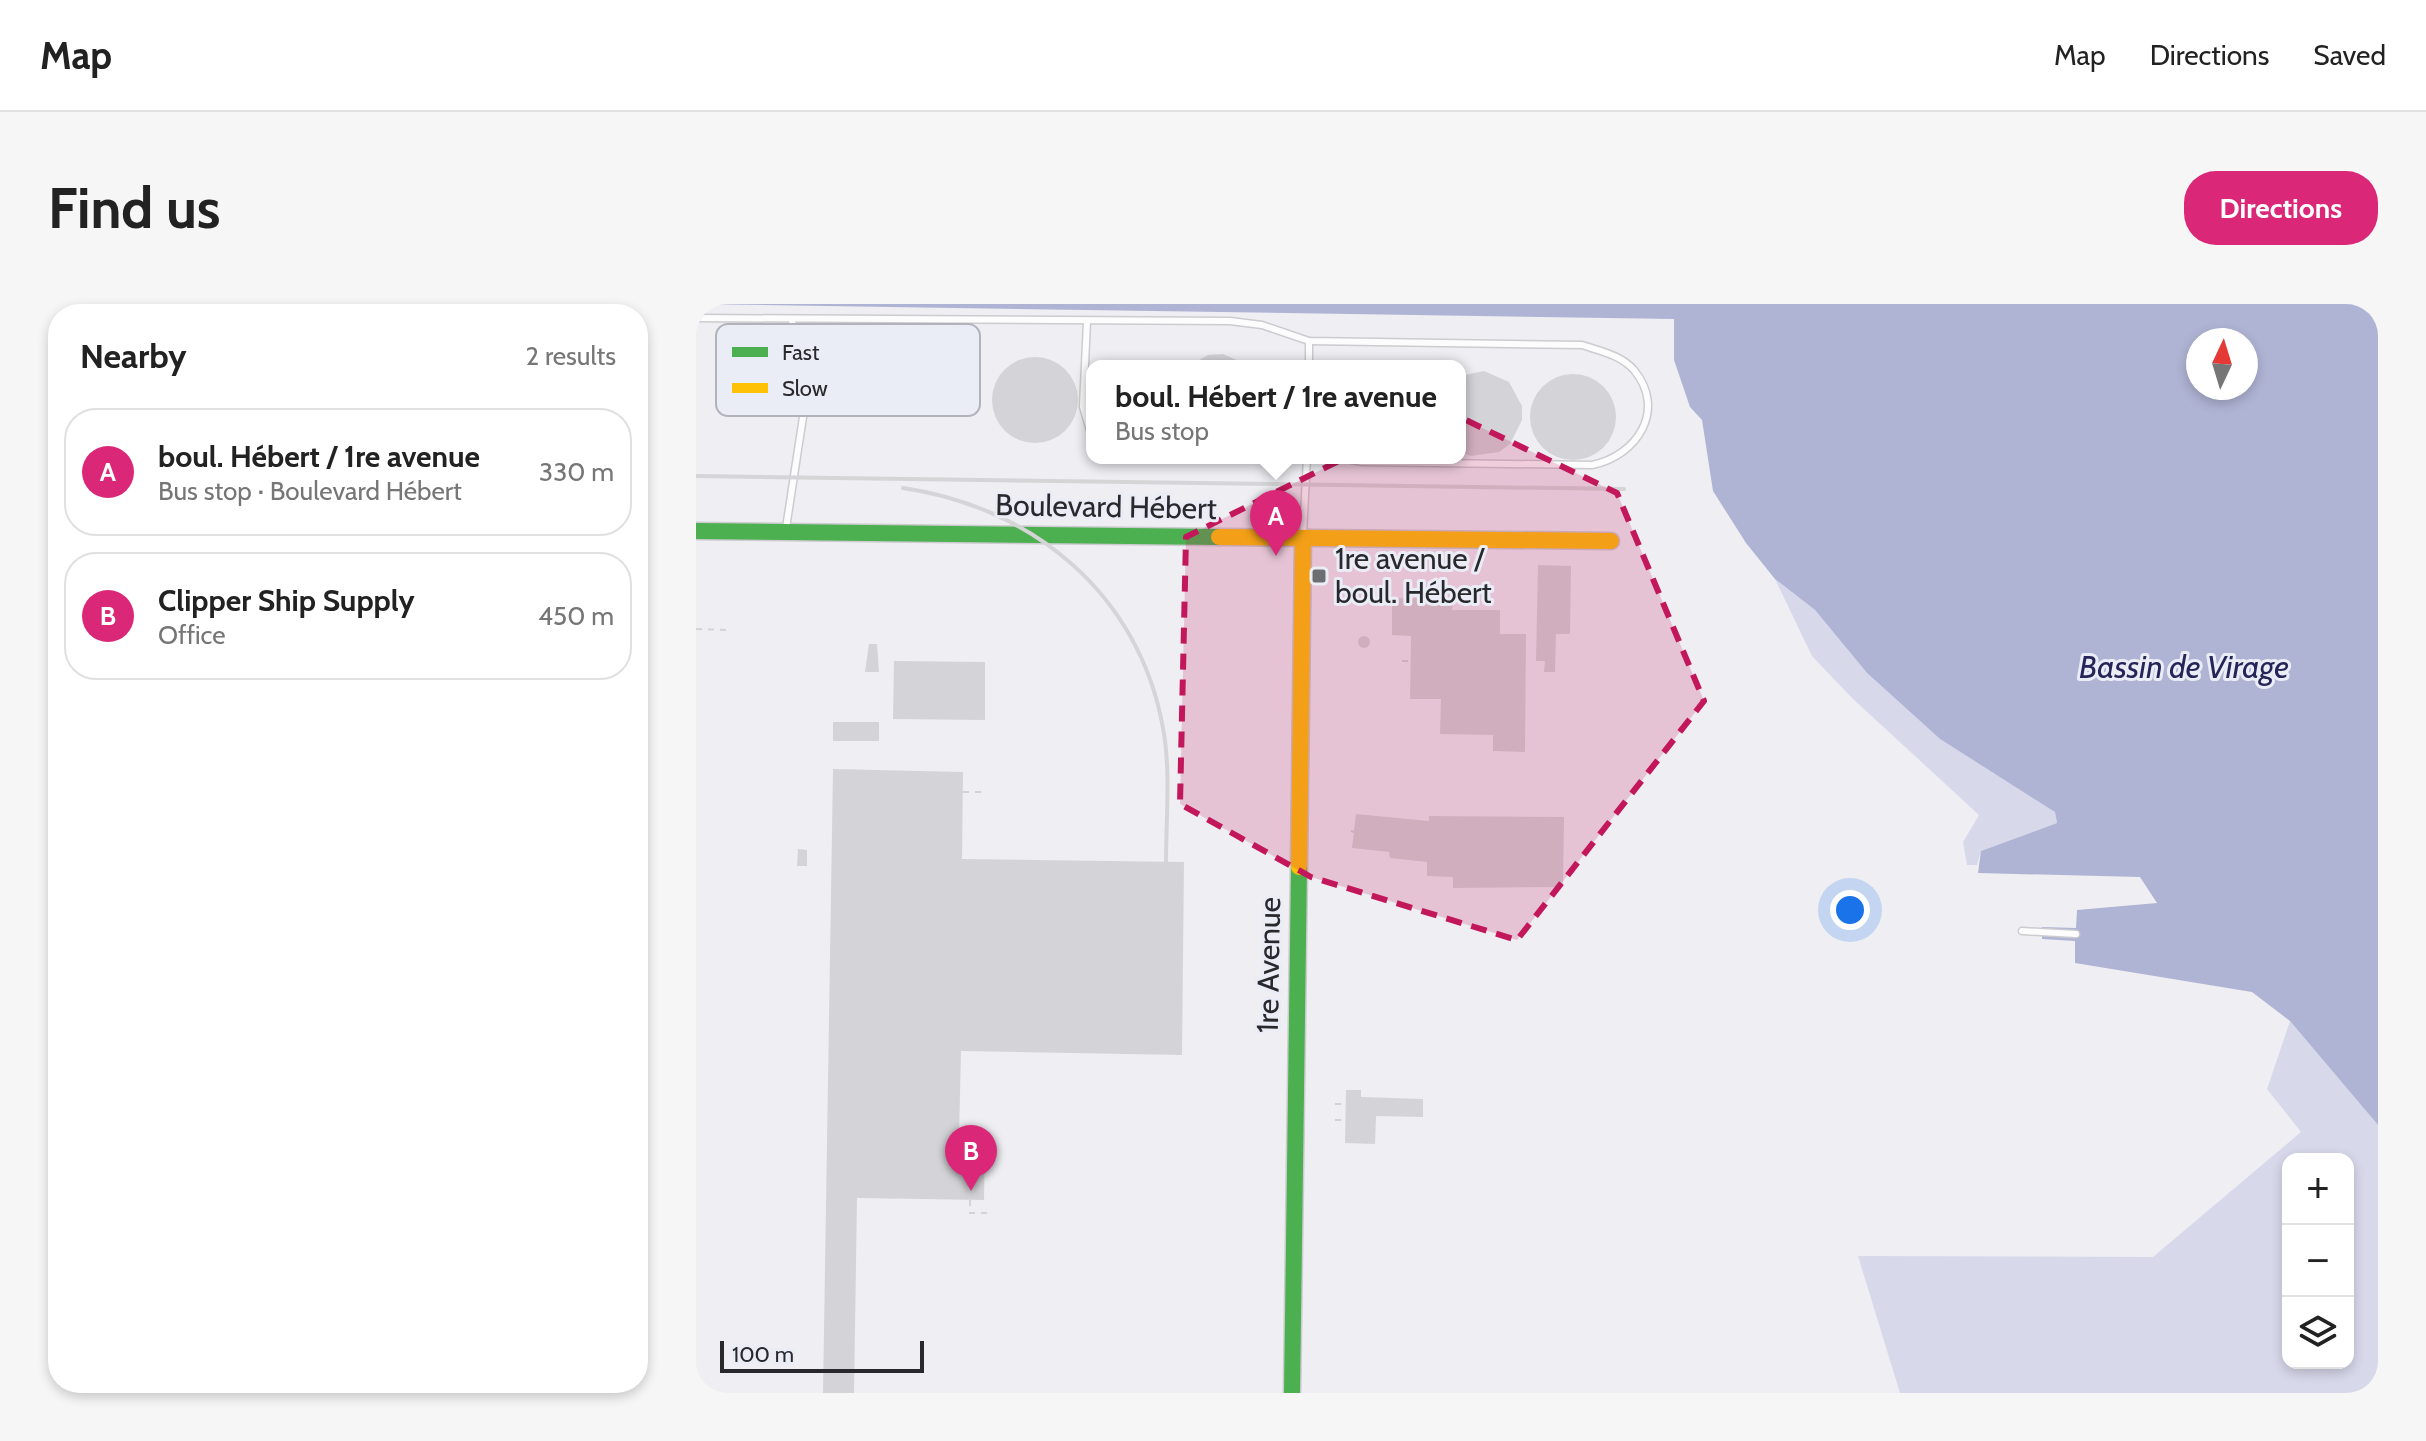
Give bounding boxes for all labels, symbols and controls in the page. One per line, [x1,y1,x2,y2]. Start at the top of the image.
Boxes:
text: Map [40,32,112,79]
text: Map [2054,38,2106,72]
text: Directions [2150,38,2269,72]
text: Saved [2313,38,2386,72]
button: Directions [2184,171,2378,245]
text: Find us [48,174,221,242]
legend [716,324,980,416]
north arrow [2186,328,2258,400]
text: Nearby [80,335,187,377]
text: Fast [782,339,820,366]
text: 2 results [525,340,616,372]
popup [1086,360,1466,464]
text: Slow [782,375,828,402]
text: boul. Hébert / 1re avenue [1115,378,1437,415]
text: Bus stop [1115,415,1209,447]
text: boul. Hébert / 1re avenue [158,438,480,475]
text: A [100,456,116,488]
text: 330 m [539,456,614,488]
text: Bus stop · Boulevard Hébert [158,475,462,507]
street label: Boulevard Hébert [995,486,1217,527]
pin: A [1250,490,1302,556]
place label: 1re avenue / boul. Hébert [1335,540,1492,611]
marker: 1re avenue / boul. Hébert [1310,567,1328,585]
text: Clipper Ship Supply [158,582,415,619]
text: B [100,600,116,632]
text: 450 m [538,600,614,632]
text: Office [158,619,226,651]
water label: Bassin de Virage [2079,647,2289,686]
your location [1830,890,1870,930]
street label: 1re Avenue [1249,897,1288,1033]
pin: B [945,1125,997,1191]
map controls [2282,1153,2354,1369]
button: + [2282,1153,2354,1225]
button: − [2282,1225,2354,1297]
button: layers [2282,1297,2354,1369]
scale bar [720,1337,924,1373]
text: 100 m [732,1341,794,1368]

